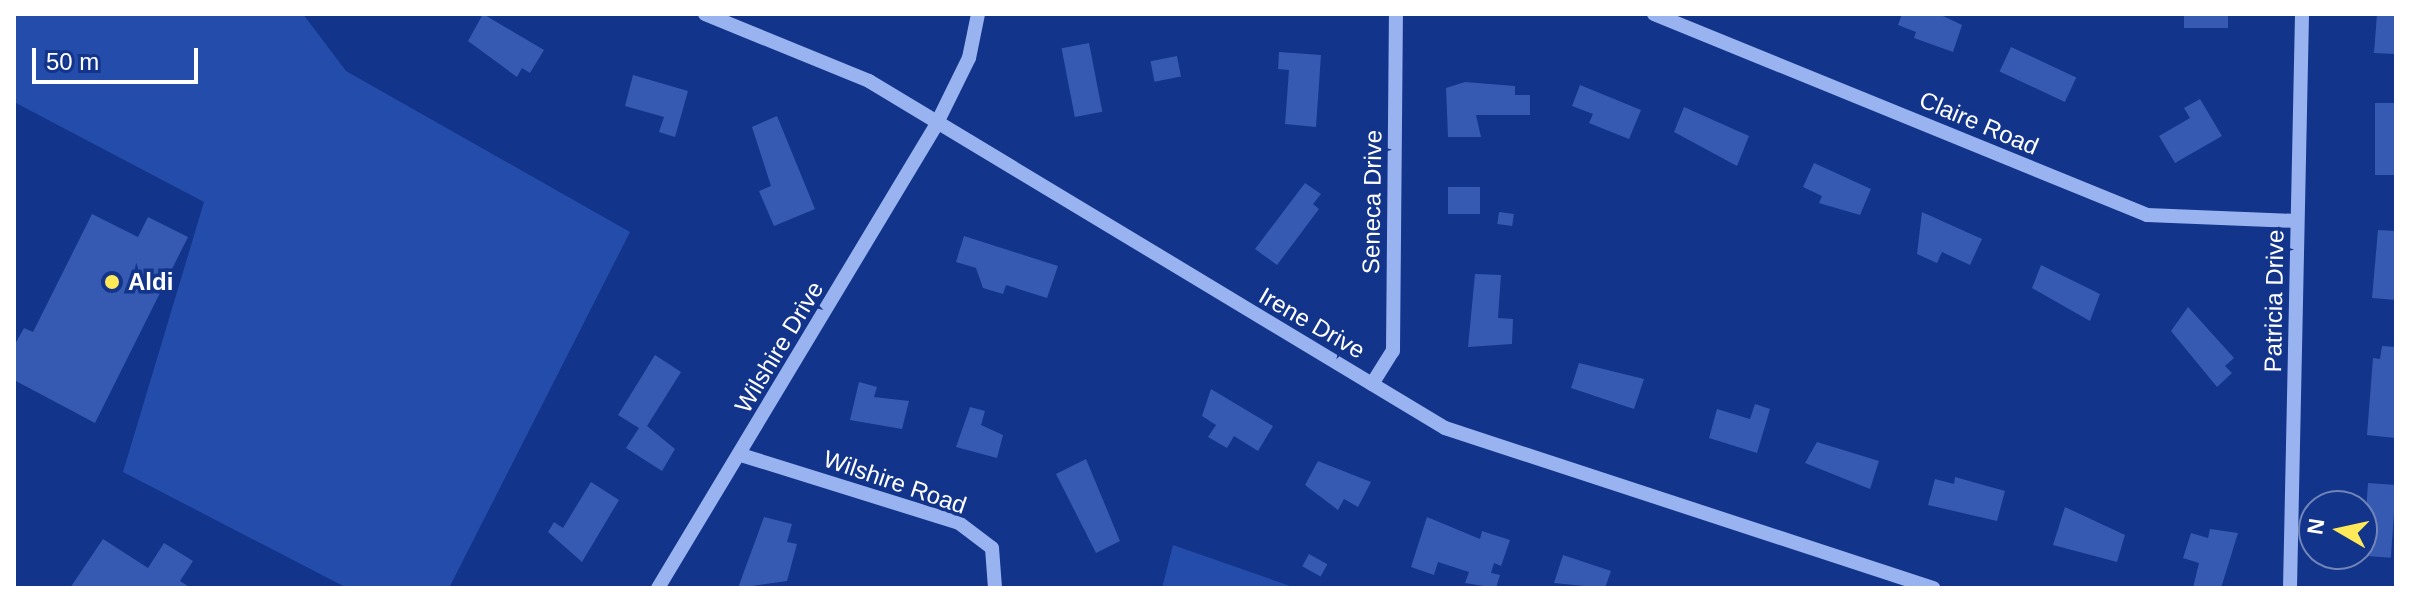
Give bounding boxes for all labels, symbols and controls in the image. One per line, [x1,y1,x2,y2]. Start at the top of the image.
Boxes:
scale bar [36,32,202,82]
text: 50 m [46,48,99,75]
street label: Claire Road [1915,85,2043,161]
street label: Seneca Drive [1356,130,1388,274]
street label: Patricia Drive [2258,229,2290,373]
place label: Aldi [128,268,173,296]
marker: Aldi [103,273,121,291]
street label: Wilshire Drive [729,276,829,418]
street label: Irene Drive [1254,281,1370,365]
street label: Wilshire Road [820,444,970,520]
north arrow [2298,490,2378,570]
text: N [2302,517,2329,536]

